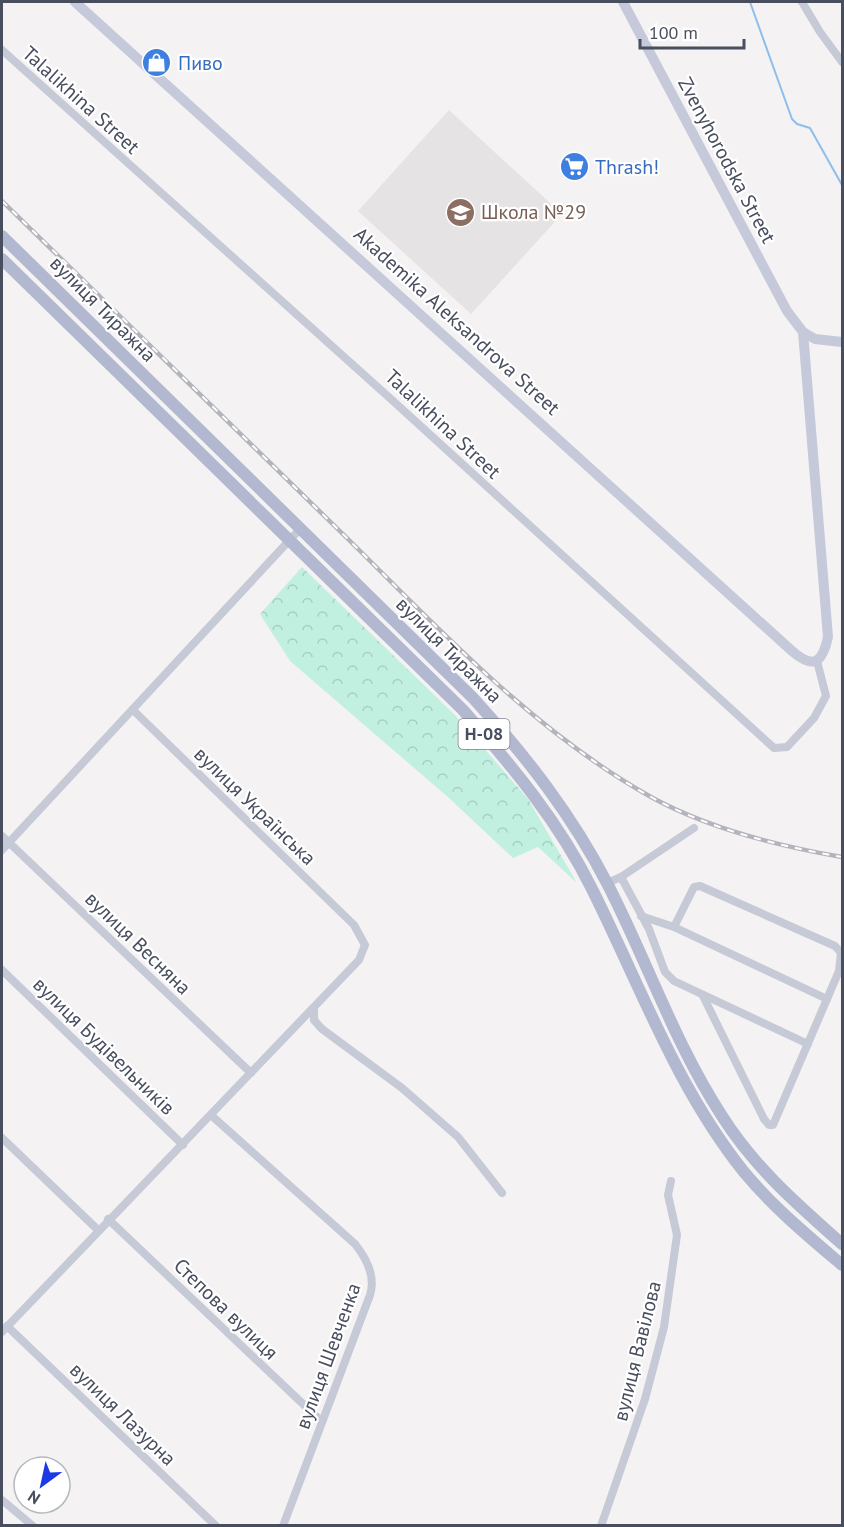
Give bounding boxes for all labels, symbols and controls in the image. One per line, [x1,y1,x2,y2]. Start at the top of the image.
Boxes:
scale bar [640,12,744,50]
text: 100 m [649,21,698,44]
street label: Talalikhina Street [17,40,145,160]
shop icon: Пиво [141,47,173,79]
place label: Пиво [178,50,223,76]
street label: Zvenyhorodska Street [672,72,782,248]
supermarket icon: Thrash! [558,151,590,183]
place label: Thrash! [595,154,659,180]
school or university icon: Школа №29 [444,196,476,228]
place label: Школа №29 [481,199,586,225]
street label: Akademika Aleksandrova Street [349,222,566,421]
street label: вулиця Тиражна [44,250,162,368]
street label: Talalikhina Street [380,364,507,484]
street label: вулиця Тиражна [390,591,508,709]
road number: Н-08 [458,719,510,749]
street label: вулиця Українська [189,741,321,871]
street label: вулиця Весняна [80,886,196,1000]
street label: вулиця Будівельників [27,971,181,1121]
street label: Степова вулиця [168,1253,284,1365]
street label: вулиця Вавілова [607,1278,667,1424]
street label: вулиця Шевченка [289,1279,367,1433]
street label: вулиця Лазурна [64,1357,182,1471]
north arrow [12,1455,72,1515]
text: N [24,1486,44,1509]

